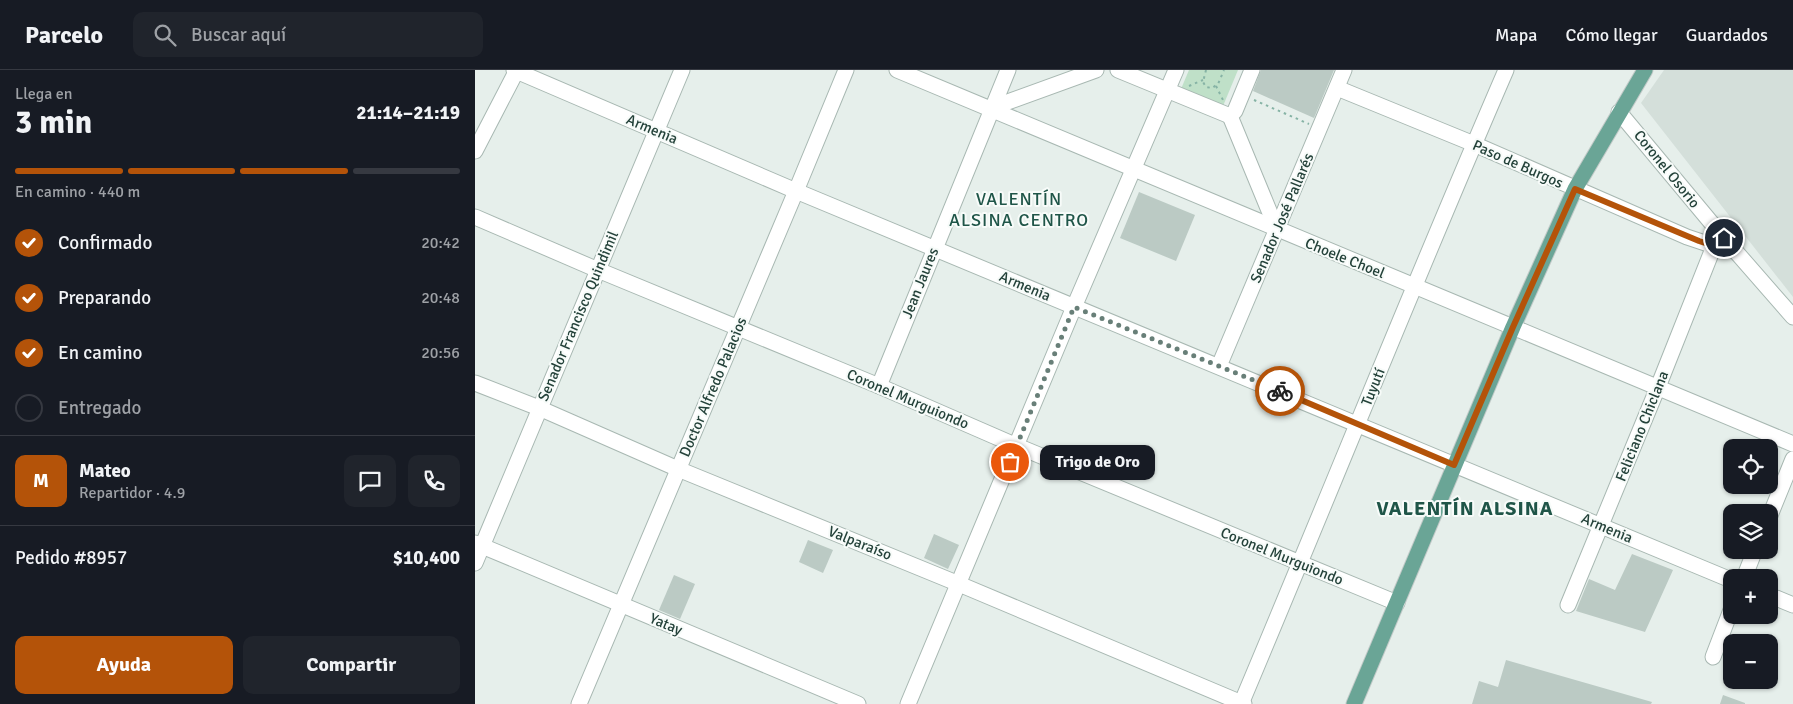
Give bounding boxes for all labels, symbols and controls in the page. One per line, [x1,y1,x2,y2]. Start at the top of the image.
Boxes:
search box [133,12,483,57]
text: Parcelo [25,20,103,50]
icon: search [151,21,179,49]
text: Buscar aquí [191,23,286,47]
text: Mapa [1495,24,1537,46]
text: Cómo llegar [1565,24,1658,46]
text: Guardados [1686,24,1768,46]
text: Llega en [15,84,73,104]
text: 21:14–21:19 [356,101,460,125]
text: 3 min [15,103,92,142]
street label: Armenia [624,110,680,148]
street label: Coronel Osorio [1630,126,1704,212]
street label: Paso de Burgos [1470,136,1566,192]
street label: Senador José Pallarés [1246,150,1318,286]
text: En camino · 440 m [15,182,140,202]
district label: VALENTÍN ALSINA CENTRO [949,188,1089,231]
pin [1703,217,1745,259]
icon: home [1710,224,1738,252]
street label: Senador Francisco Quindimil [534,228,622,404]
icon: check [15,229,43,257]
text: Confirmado [58,231,152,255]
text: 20:42 [421,233,460,253]
street label: Choele Choel [1302,234,1388,282]
street label: Jean Jaures [898,245,943,321]
street label: Armenia [997,267,1053,305]
icon: check [15,284,43,312]
text: Preparando [58,286,151,310]
text: 20:48 [421,288,460,308]
street label: Doctor Alfredo Palacios [675,314,751,460]
icon: check [15,339,43,367]
text: En camino [58,341,142,365]
text: 20:56 [421,343,460,363]
street label: Coronel Murguiondo [844,365,972,433]
courier [1255,366,1305,416]
street label: Tuyutí [1357,366,1389,408]
street label: Feliciano Chiclana [1612,368,1672,484]
icon: bike [1266,377,1294,405]
text: Entregado [58,396,141,420]
map controls [1723,439,1778,689]
button: locate [1723,439,1778,494]
pin [989,441,1031,483]
callout: Trigo de Oro [1040,444,1155,480]
icon: bag [996,448,1024,476]
text: Trigo de Oro [1055,452,1140,472]
button: chat [344,455,396,507]
button: phone [408,455,460,507]
text: Mateo [79,459,131,483]
text: M [33,469,49,493]
text: Repartidor · 4.9 [79,483,185,503]
district label: VALENTÍN ALSINA [1377,496,1553,521]
button: layers [1723,504,1778,559]
street label: Armenia [1579,509,1635,547]
street label: Valparaíso [826,522,895,564]
street label: Coronel Murguiondo [1218,523,1346,589]
text: Pedido #8957 [15,546,127,570]
text: $10,400 [393,546,460,570]
button: + [1723,569,1778,624]
street label: Yatay [647,609,685,639]
button: − [1723,634,1778,689]
button: Ayuda [15,636,233,694]
button: Compartir [243,636,460,694]

